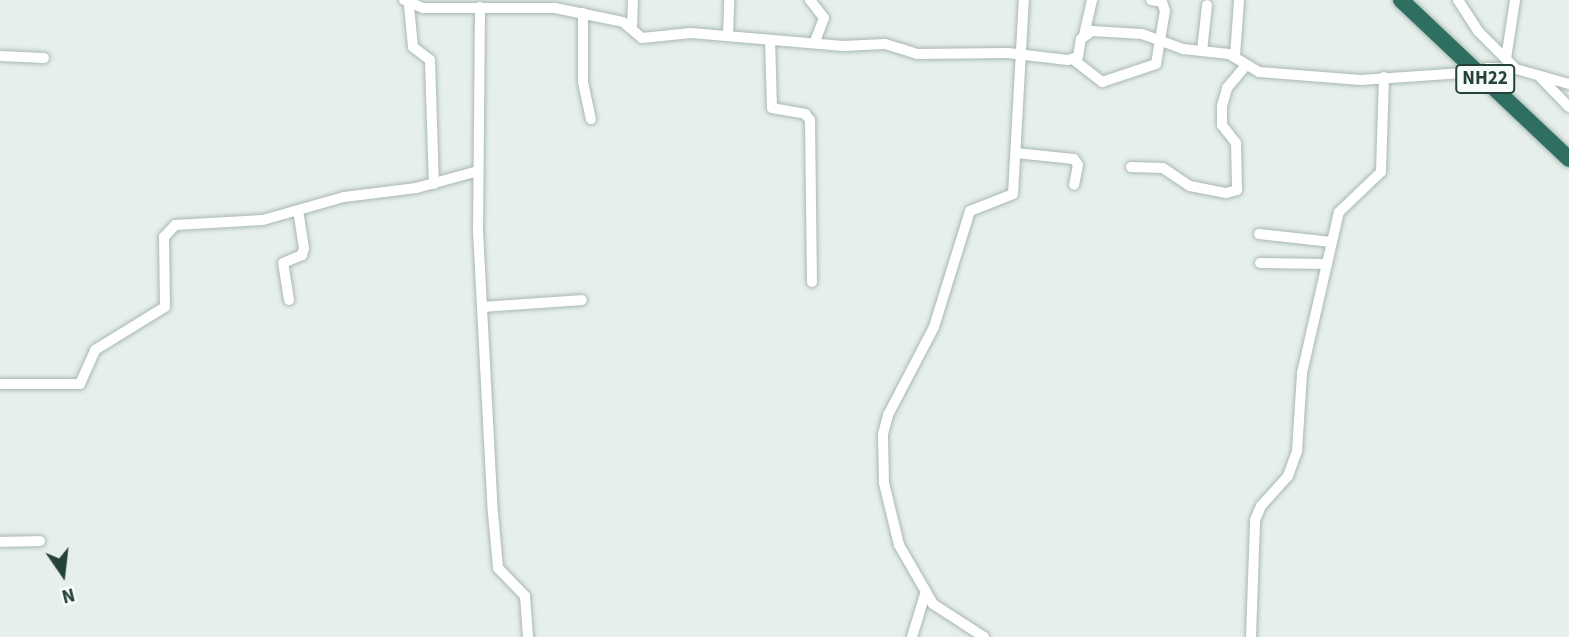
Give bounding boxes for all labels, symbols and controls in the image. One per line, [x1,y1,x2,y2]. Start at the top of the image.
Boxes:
road number: NH22 [1454,64,1516,94]
north arrow [28,539,98,609]
text: N [59,580,78,609]

